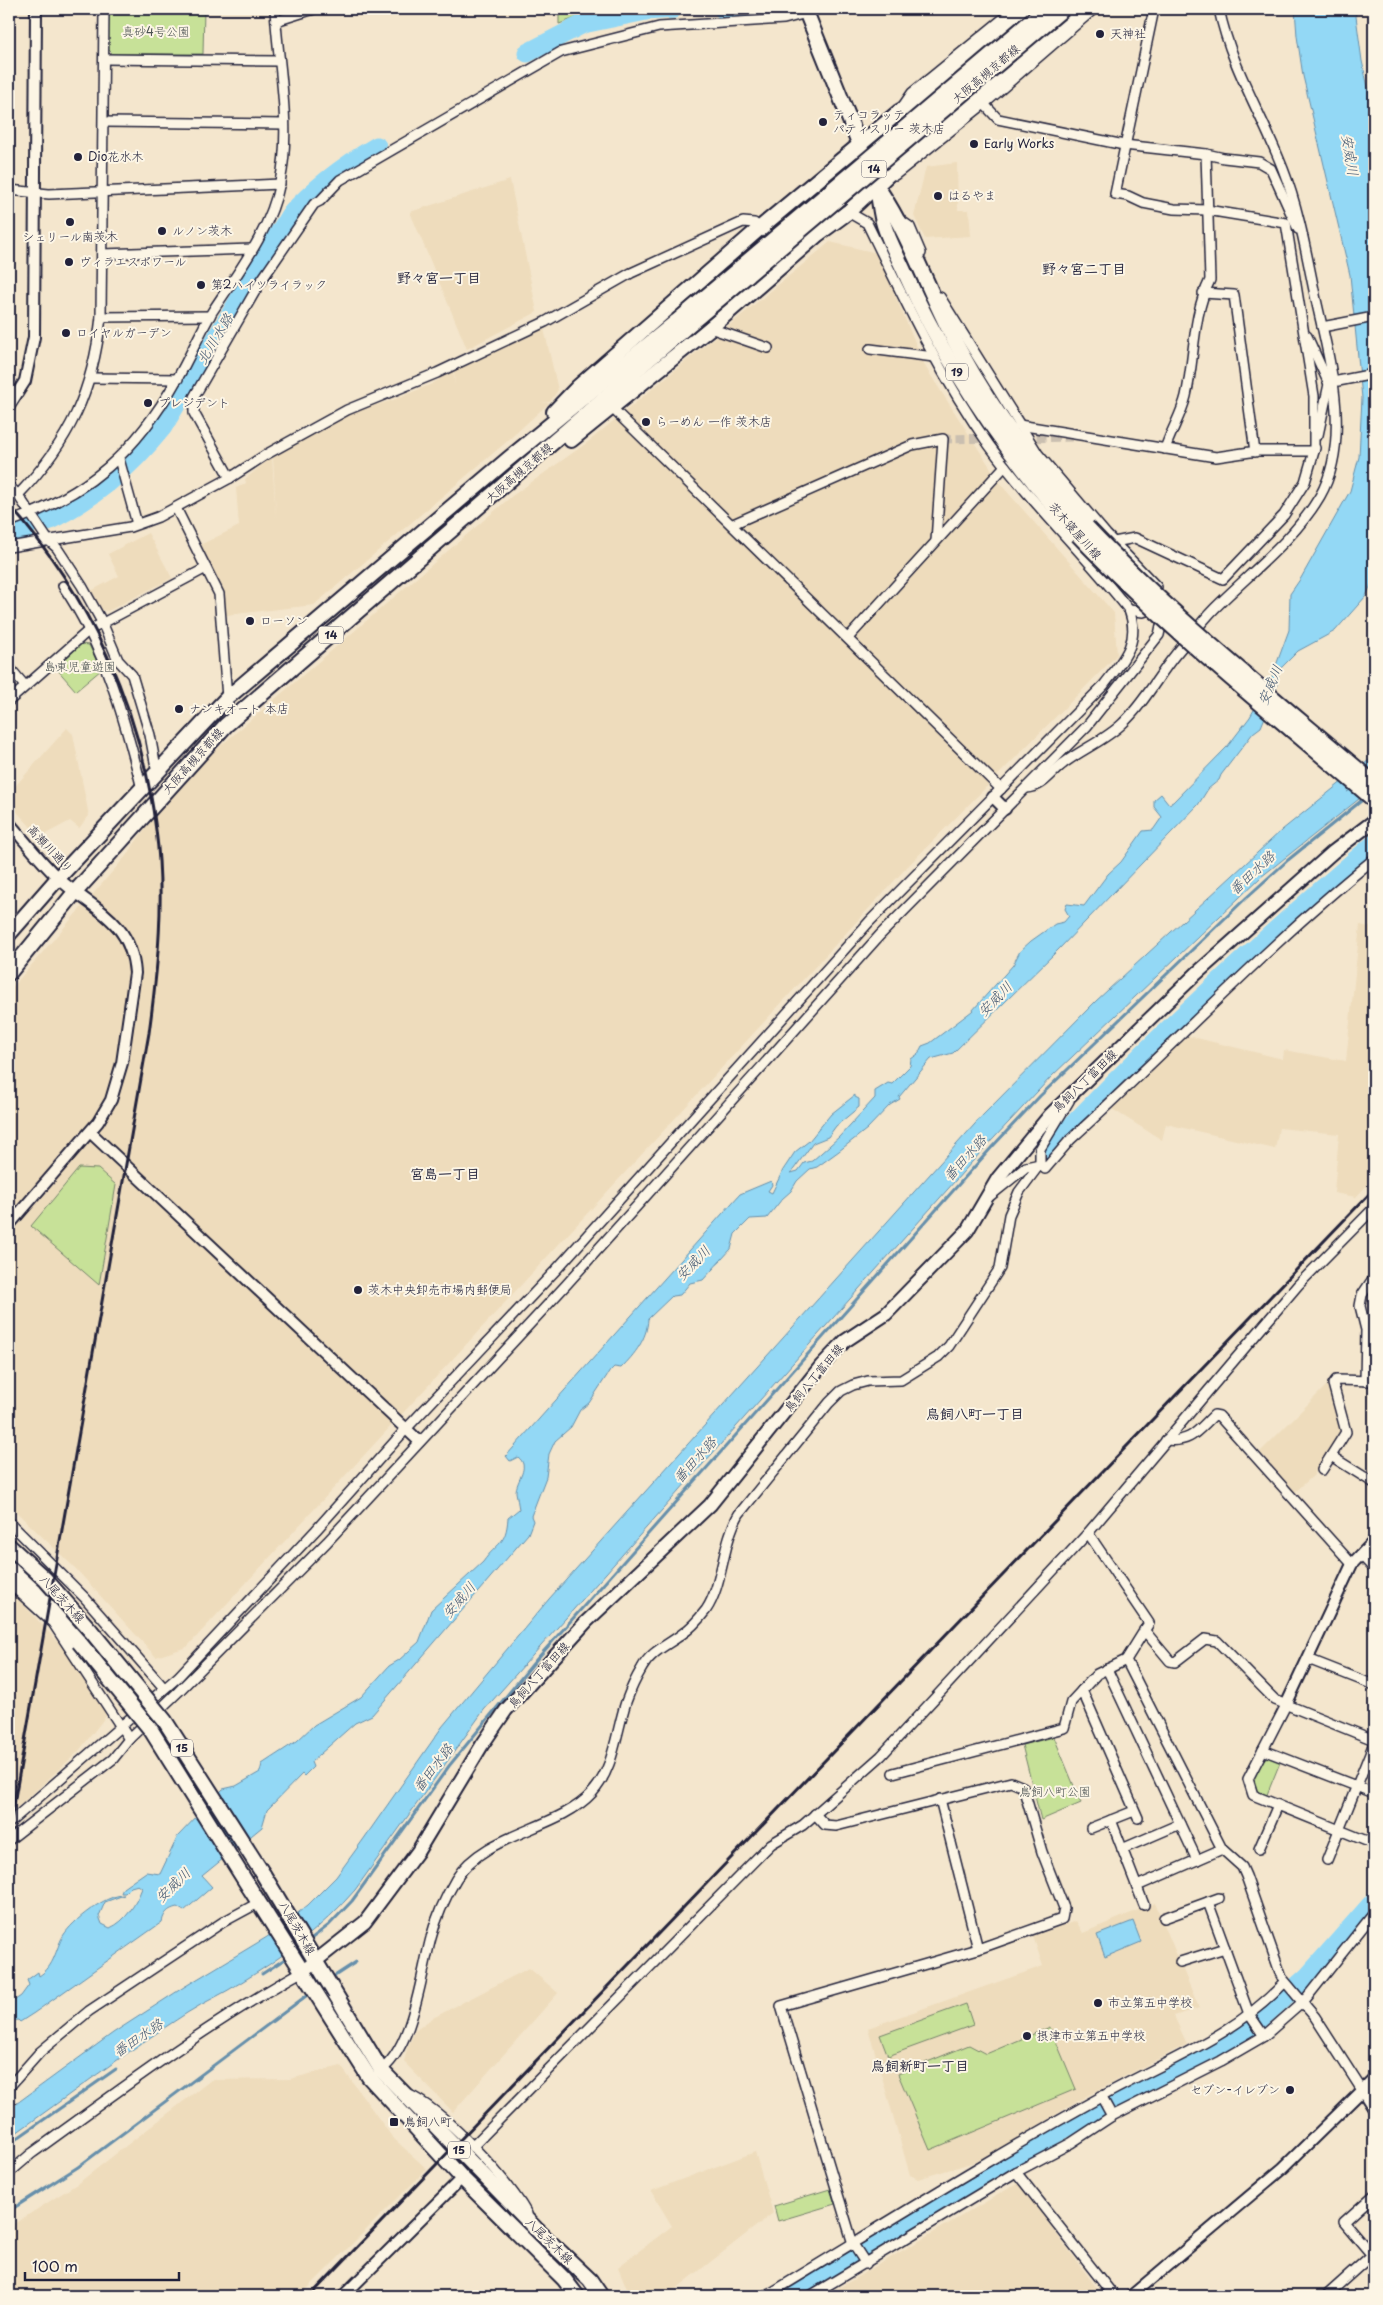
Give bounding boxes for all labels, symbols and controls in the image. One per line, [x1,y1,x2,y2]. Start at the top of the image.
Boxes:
park label: 真砂4号公園 [122,22,190,40]
place label: 天神社 [1110,24,1146,42]
marker: 天神社 [1094,28,1106,40]
street label: 大阪高槻京都線 [947,39,1023,107]
place label: ティコラッテ パティスリー 茨木店 [833,105,945,137]
marker: ティコラッテ パティスリー 茨木店 [817,116,829,128]
water label: 安威川 [1337,133,1364,177]
place label: Early Works [984,134,1055,152]
marker: Early Works [968,138,980,150]
place label: Dio花水木 [88,147,143,165]
marker: Dio花水木 [72,151,84,163]
road number: 14 [862,160,886,178]
place label: はるやま [948,186,996,204]
marker: はるやま [932,190,944,202]
marker: シェリール南茨木 [64,216,76,228]
place label: ルノン茨木 [172,221,232,239]
marker: ルノン茨木 [156,225,168,237]
place label: シェリール南茨木 [22,227,118,245]
place label: ヴィラエスポワール [79,252,186,270]
marker: ヴィラエスポワール [63,256,75,268]
district label: 野々宮二丁目 [1042,258,1126,279]
district label: 野々宮一丁目 [397,267,481,288]
place label: 第2ハイツライラック [211,275,327,293]
marker: 第2ハイツライラック [195,279,207,291]
water label: 北川水路 [191,308,239,368]
place label: ロイヤルガーデン [76,323,172,341]
marker: ロイヤルガーデン [60,327,72,339]
road number: 19 [946,364,968,381]
place label: プレジデント [158,393,230,411]
marker: プレジデント [142,397,154,409]
place label: らーめん 一作 茨木店 [656,412,772,430]
marker: らーめん 一作 茨木店 [640,416,652,428]
street label: 大阪高槻京都線 [481,438,556,507]
street label: 茨木寝屋川線 [1045,498,1107,563]
place label: ローソン [260,611,308,629]
marker: ローソン [244,615,256,627]
road number: 14 [318,626,344,644]
park label: 島東児童遊園 [44,657,116,675]
water label: 安威川 [1252,661,1287,708]
place label: ナンキオート 本店 [189,699,289,717]
marker: ナンキオート 本店 [173,703,185,715]
street label: 大阪高槻京都線 [157,723,227,798]
street label: 高瀬川通り [24,820,78,876]
water label: 番田水路 [1224,845,1280,899]
water label: 安威川 [972,976,1017,1021]
street label: 鳥飼八丁富田線 [1048,1045,1121,1116]
water label: 番田水路 [938,1129,992,1185]
district label: 宮島一丁目 [410,1163,480,1184]
water label: 安威川 [670,1240,715,1285]
place label: 茨木中央卸売市場内郵便局 [368,1280,512,1298]
marker: 茨木中央卸売市場内郵便局 [352,1284,364,1296]
street label: 鳥飼八丁富田線 [779,1339,847,1415]
district label: 鳥飼八町一丁目 [926,1403,1024,1424]
water label: 番田水路 [668,1431,722,1487]
street label: 八尾茨木線 [36,1570,90,1627]
water label: 安威川 [437,1577,480,1622]
street label: 鳥飼八丁富田線 [503,1637,573,1712]
water label: 番田水路 [407,1738,458,1796]
road number: 15 [171,1740,193,1756]
park label: 鳥飼八町公園 [1019,1782,1091,1800]
water label: 安威川 [150,1862,195,1907]
street label: 八尾茨木線 [275,1897,321,1958]
place label: 市立第五中学校 [1108,1993,1192,2011]
marker: 市立第五中学校 [1092,1997,1104,2009]
water label: 番田水路 [109,2013,168,2062]
place label: 摂津市立第五中学校 [1037,2026,1145,2044]
marker: 摂津市立第五中学校 [1021,2030,1033,2042]
district label: 鳥飼新町一丁目 [871,2055,969,2076]
place label: セブン-イレブン [1190,2080,1280,2098]
marker: セブン-イレブン [1284,2084,1296,2096]
place label: 鳥飼八町 [404,2112,452,2130]
marker: 鳥飼八町 [388,2116,400,2128]
road number: 15 [448,2142,470,2158]
street label: 八尾茨木線 [522,2213,578,2268]
scale bar [25,2250,179,2282]
text: 100 m [32,2254,78,2277]

